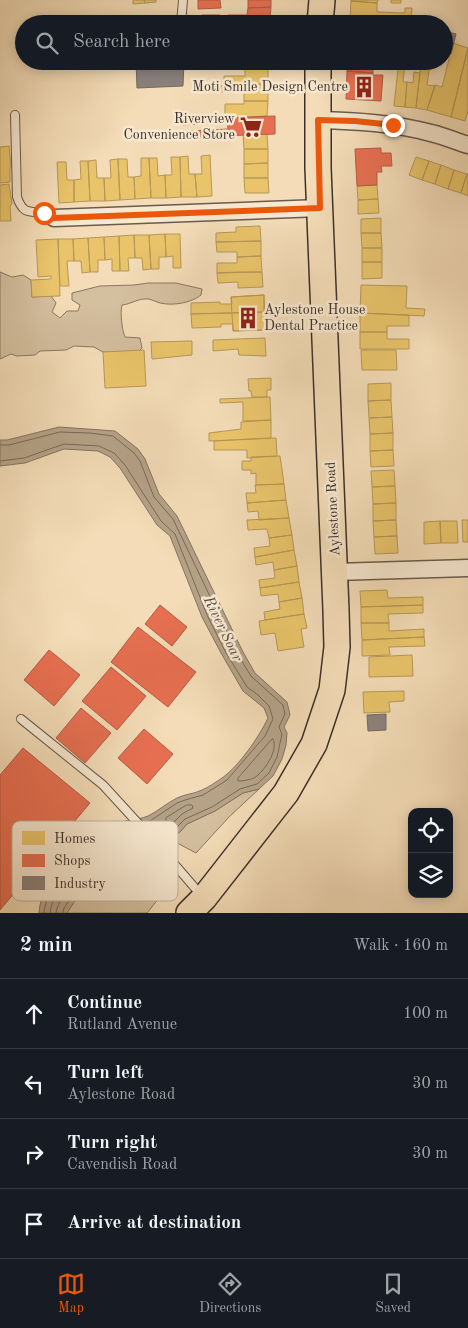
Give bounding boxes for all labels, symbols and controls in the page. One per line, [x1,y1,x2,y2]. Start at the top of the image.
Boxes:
search box [15,15,453,70]
icon: search [33,29,61,57]
text: Search here [73,33,170,52]
building icon: Moti Smile Design Centre [351,74,377,100]
place label: Moti Smile Design Centre [192,80,348,94]
place label: Riverview Convenience Store [123,112,235,142]
supermarket icon: Riverview Convenience Store [238,114,264,140]
route end [382,114,405,137]
route start [33,202,56,225]
place label: Aylestone House Dental Practice [264,303,366,333]
building icon: Aylestone House Dental Practice [235,305,261,331]
street label: Aylestone Road [324,461,342,557]
water label: River Soar [199,593,244,664]
map controls [408,808,453,898]
button: locate [408,808,453,853]
legend [12,821,178,901]
text: Homes [54,832,96,846]
button: layers [408,853,453,898]
text: Shops [54,854,91,868]
text: Industry [54,877,107,891]
text: 2 min [20,935,73,956]
text: Walk · 160 m [353,938,448,954]
text: Continue [67,994,142,1013]
icon: ahead [20,1000,48,1028]
text: 100 m [403,1006,448,1022]
text: Rutland Avenue [67,1017,177,1033]
text: Turn left [67,1064,144,1083]
icon: left [20,1070,48,1098]
text: 30 m [412,1076,448,1092]
text: Aylestone Road [67,1087,175,1103]
text: Turn right [67,1134,157,1153]
icon: right [20,1140,48,1168]
text: 30 m [412,1146,448,1162]
text: Cavendish Road [67,1157,177,1173]
icon: arrive [20,1210,48,1238]
text: Arrive at destination [67,1214,241,1233]
tab: Map [57,1270,85,1317]
tab: Directions [199,1270,261,1317]
tab: Saved [375,1270,411,1317]

